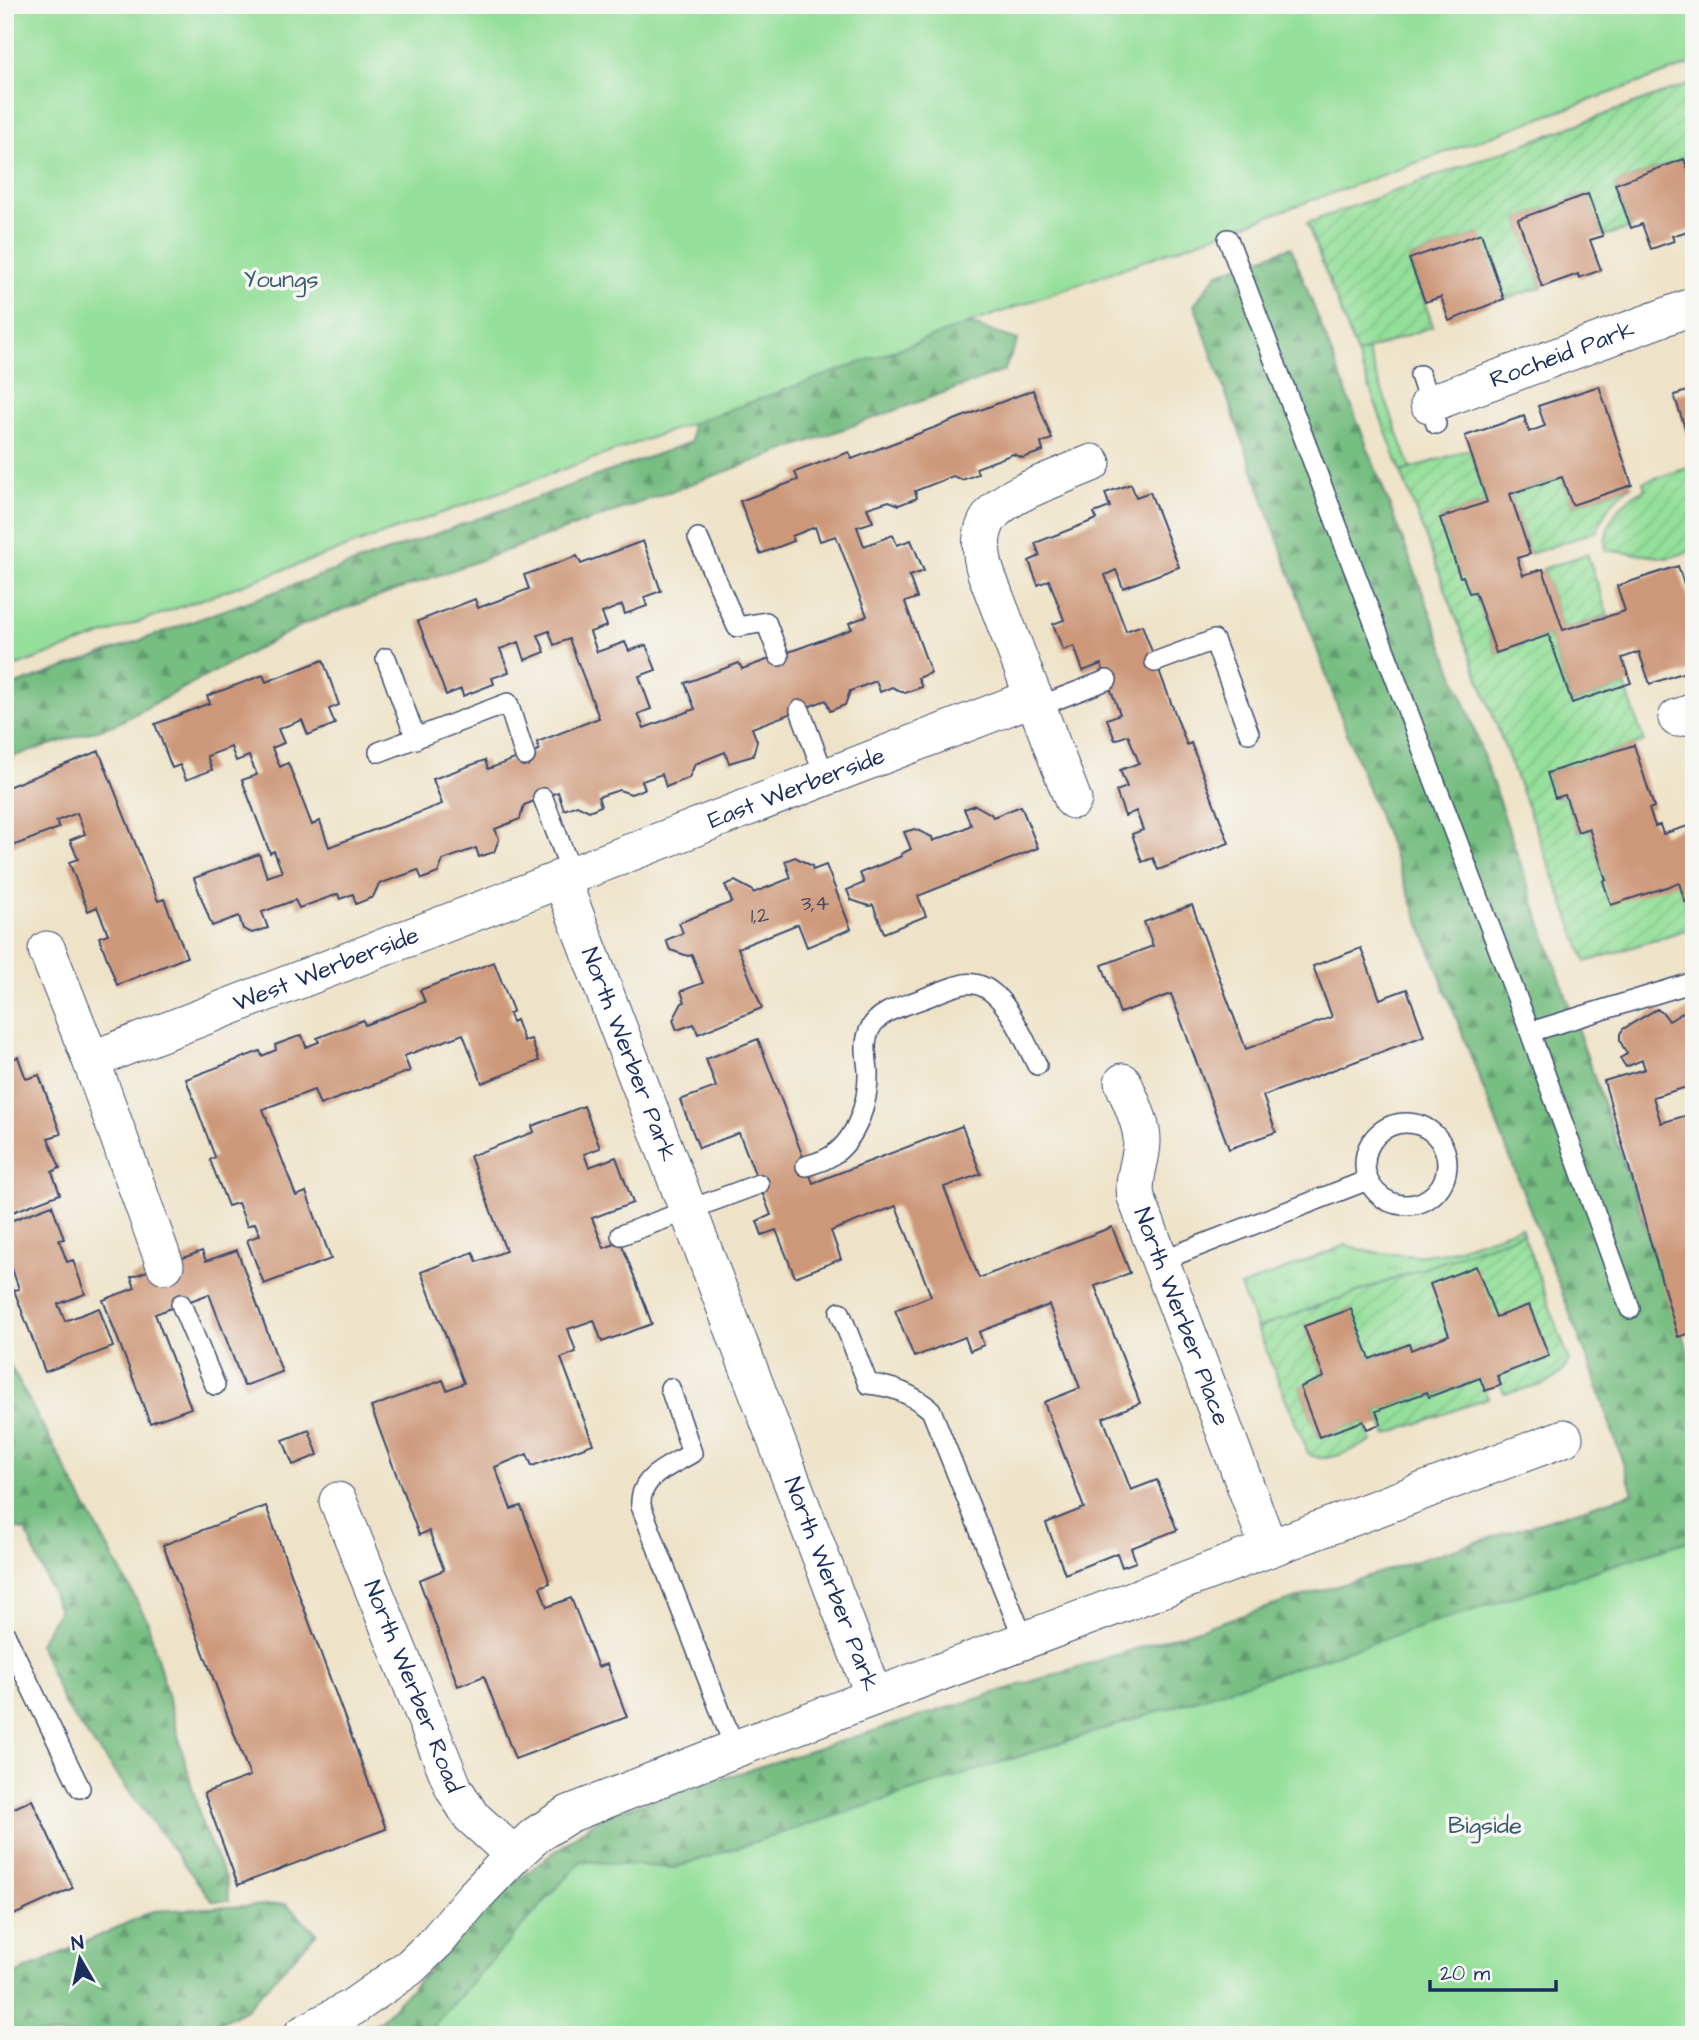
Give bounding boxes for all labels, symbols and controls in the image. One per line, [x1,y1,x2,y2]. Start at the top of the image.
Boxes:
park label: Youngs [244,263,318,298]
street label: Rocheid Park [1485,312,1639,397]
street label: East Werberside [703,739,890,838]
house number: 3,4 [801,889,829,918]
house number: 1,2 [751,901,769,930]
street label: West Werberside [228,918,424,1021]
street label: North Werber Park [572,943,685,1167]
street label: North Werber Place [1125,1203,1238,1431]
street label: North Werber Park [775,1472,888,1696]
street label: North Werber Road [355,1575,471,1798]
park label: Bigside [1448,1809,1522,1844]
north arrow [46,1924,116,1994]
text: N [70,1929,86,1958]
scale bar [1430,1949,1556,1993]
text: 20 m [1440,1959,1491,1988]

